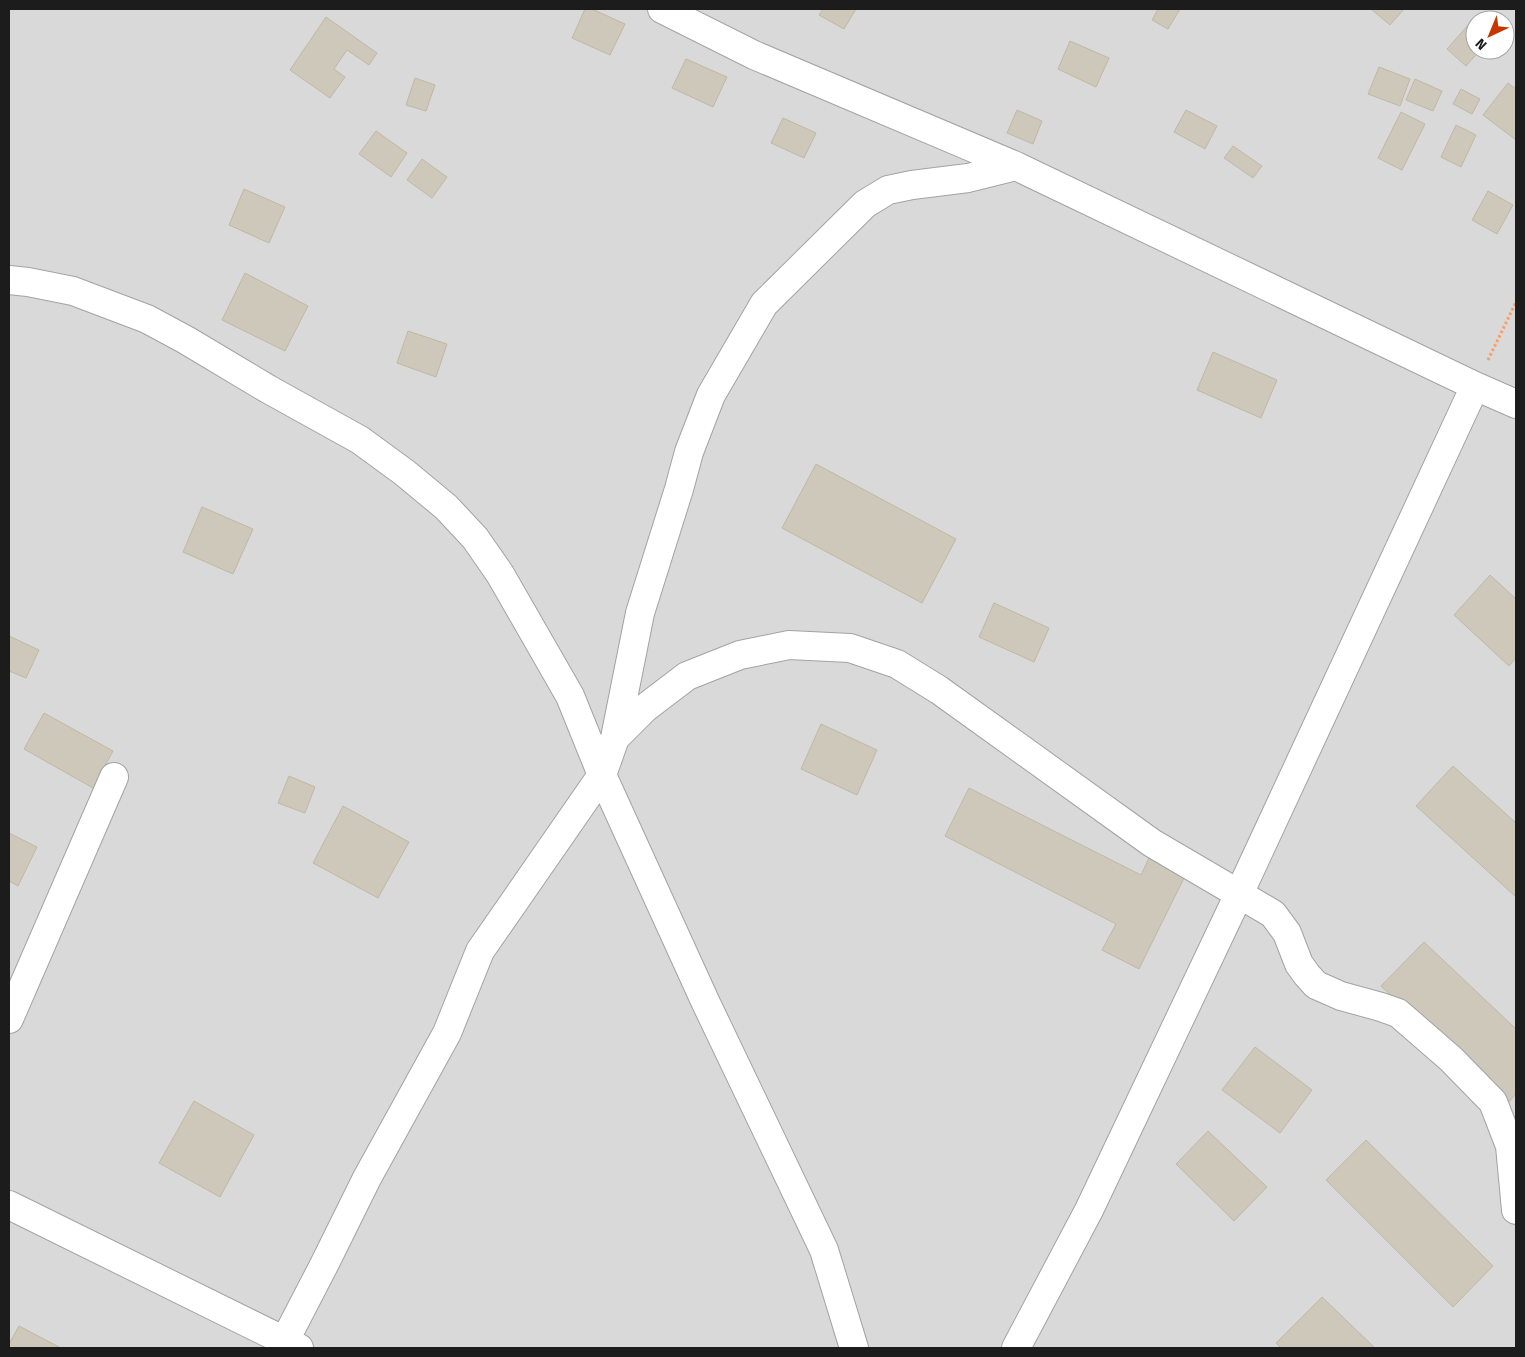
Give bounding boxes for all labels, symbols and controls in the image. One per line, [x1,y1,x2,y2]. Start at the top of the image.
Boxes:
north arrow [1465,10,1515,60]
text: N [1472,35,1491,53]

